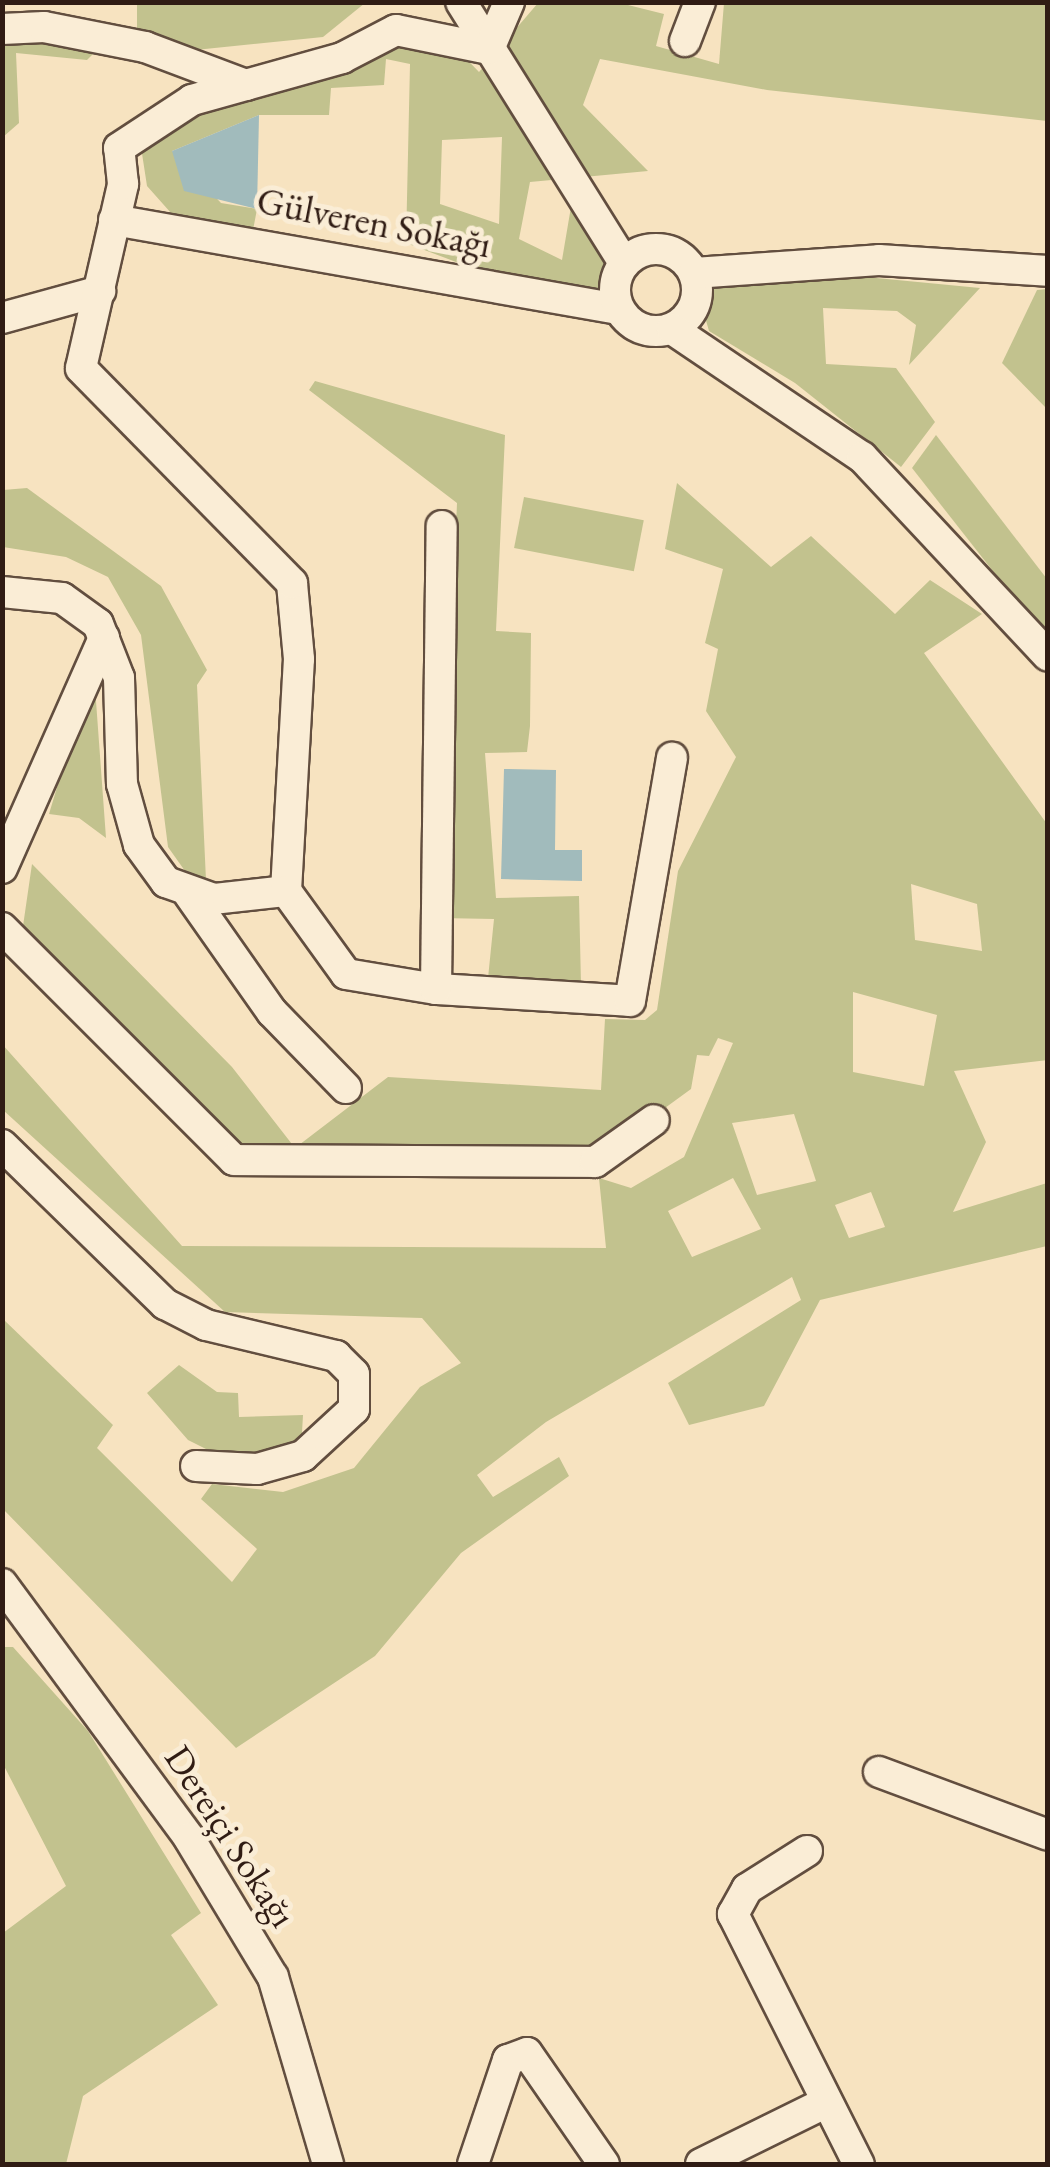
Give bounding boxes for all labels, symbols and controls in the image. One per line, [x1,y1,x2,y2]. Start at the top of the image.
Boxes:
street label: Gülveren Sokağı [253,177,495,267]
street label: Dereiçi Sokağı [155,1737,307,1935]

